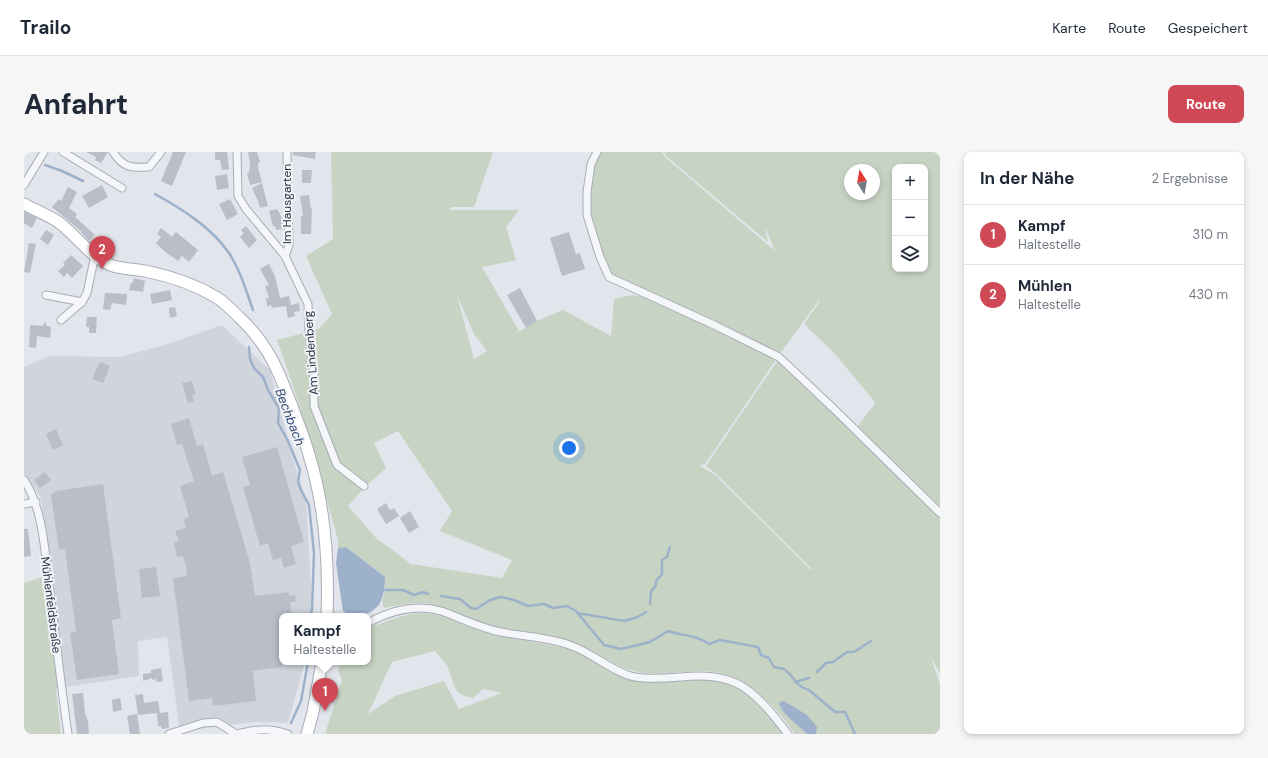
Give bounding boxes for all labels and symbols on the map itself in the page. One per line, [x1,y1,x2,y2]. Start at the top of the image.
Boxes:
street label: Im Hausgarten [279,164,295,244]
north arrow [844,164,880,200]
pin: 2 [89,236,115,269]
street label: Am Lindenberg [300,310,322,396]
water label: Bechbach [271,386,309,448]
your location [559,438,579,458]
street label: Mühlenfeldstraße [37,556,65,654]
pin: 1 [312,678,338,711]

